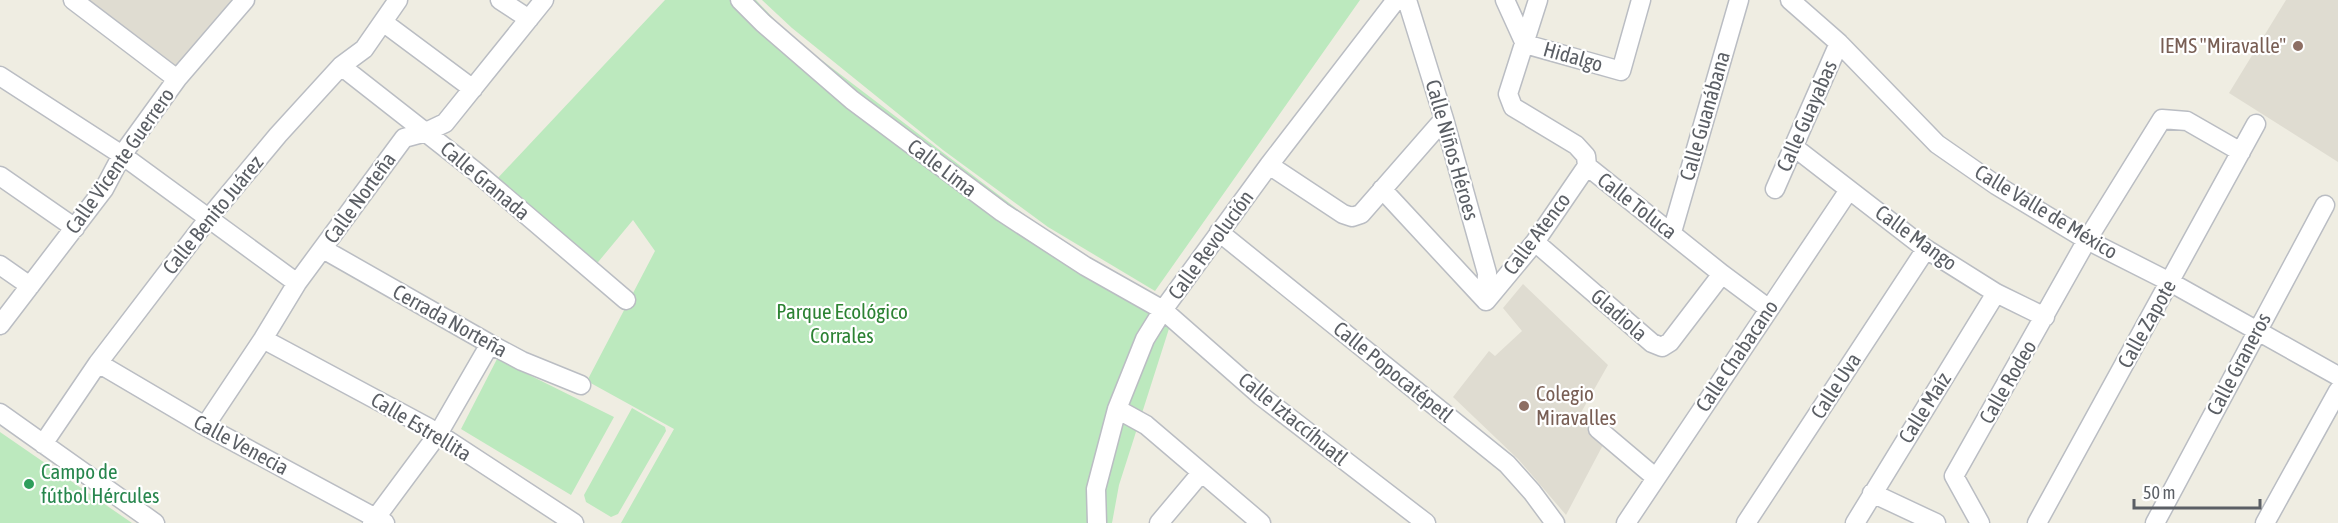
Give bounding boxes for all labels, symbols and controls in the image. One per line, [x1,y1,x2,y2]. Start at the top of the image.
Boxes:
place label: IEMS "Miravalle" [2160,33,2286,57]
street label: Hidalgo [1541,36,1606,76]
marker: IEMS "Miravalle" [2291,39,2305,53]
street label: Calle Guanábana [1674,48,1734,183]
street label: Calle Guayabas [1771,56,1841,175]
street label: Calle Niños Héroes [1421,77,1484,223]
street label: Calle Vicente Guerrero [60,83,178,238]
street label: Calle Lima [903,133,982,201]
street label: Calle Granada [436,136,535,224]
street label: Calle Norteña [318,147,400,247]
street label: Calle Benito Juárez [157,150,268,278]
street label: Calle Valle de México [1971,159,2122,263]
street label: Calle Toluca [1593,167,1682,243]
street label: Calle Revolución [1163,185,1258,304]
street label: Calle Atenco [1498,188,1575,279]
street label: Calle Mango [1871,200,1962,275]
street label: Calle Zapote [2112,275,2180,372]
street label: Cerrada Norteña [389,279,512,361]
street label: Gladiola [1587,283,1653,345]
street label: Calle Chabacano [1690,295,1782,416]
park label: Parque Ecológico Corrales [776,299,908,347]
street label: Calle Graneros [2201,308,2275,419]
street label: Calle Popocatépetl [1329,316,1458,427]
street label: Calle Rodeo [1974,336,2041,427]
street label: Calle Uva [1805,348,1865,423]
street label: Calle Iztaccíhuatl [1234,367,1353,470]
street label: Calle Maíz [1893,367,1955,447]
place label: Colegio Miravalles [1536,381,1617,429]
street label: Calle Estrellita [367,387,476,465]
marker: Colegio Miravalles [1517,399,1531,413]
street label: Calle Venecia [190,409,293,479]
place label: Campo de fútbol Hércules [41,459,159,507]
scale bar [2134,472,2260,510]
marker: Campo de fútbol Hércules [22,477,36,491]
text: 50 m [2143,482,2175,503]

